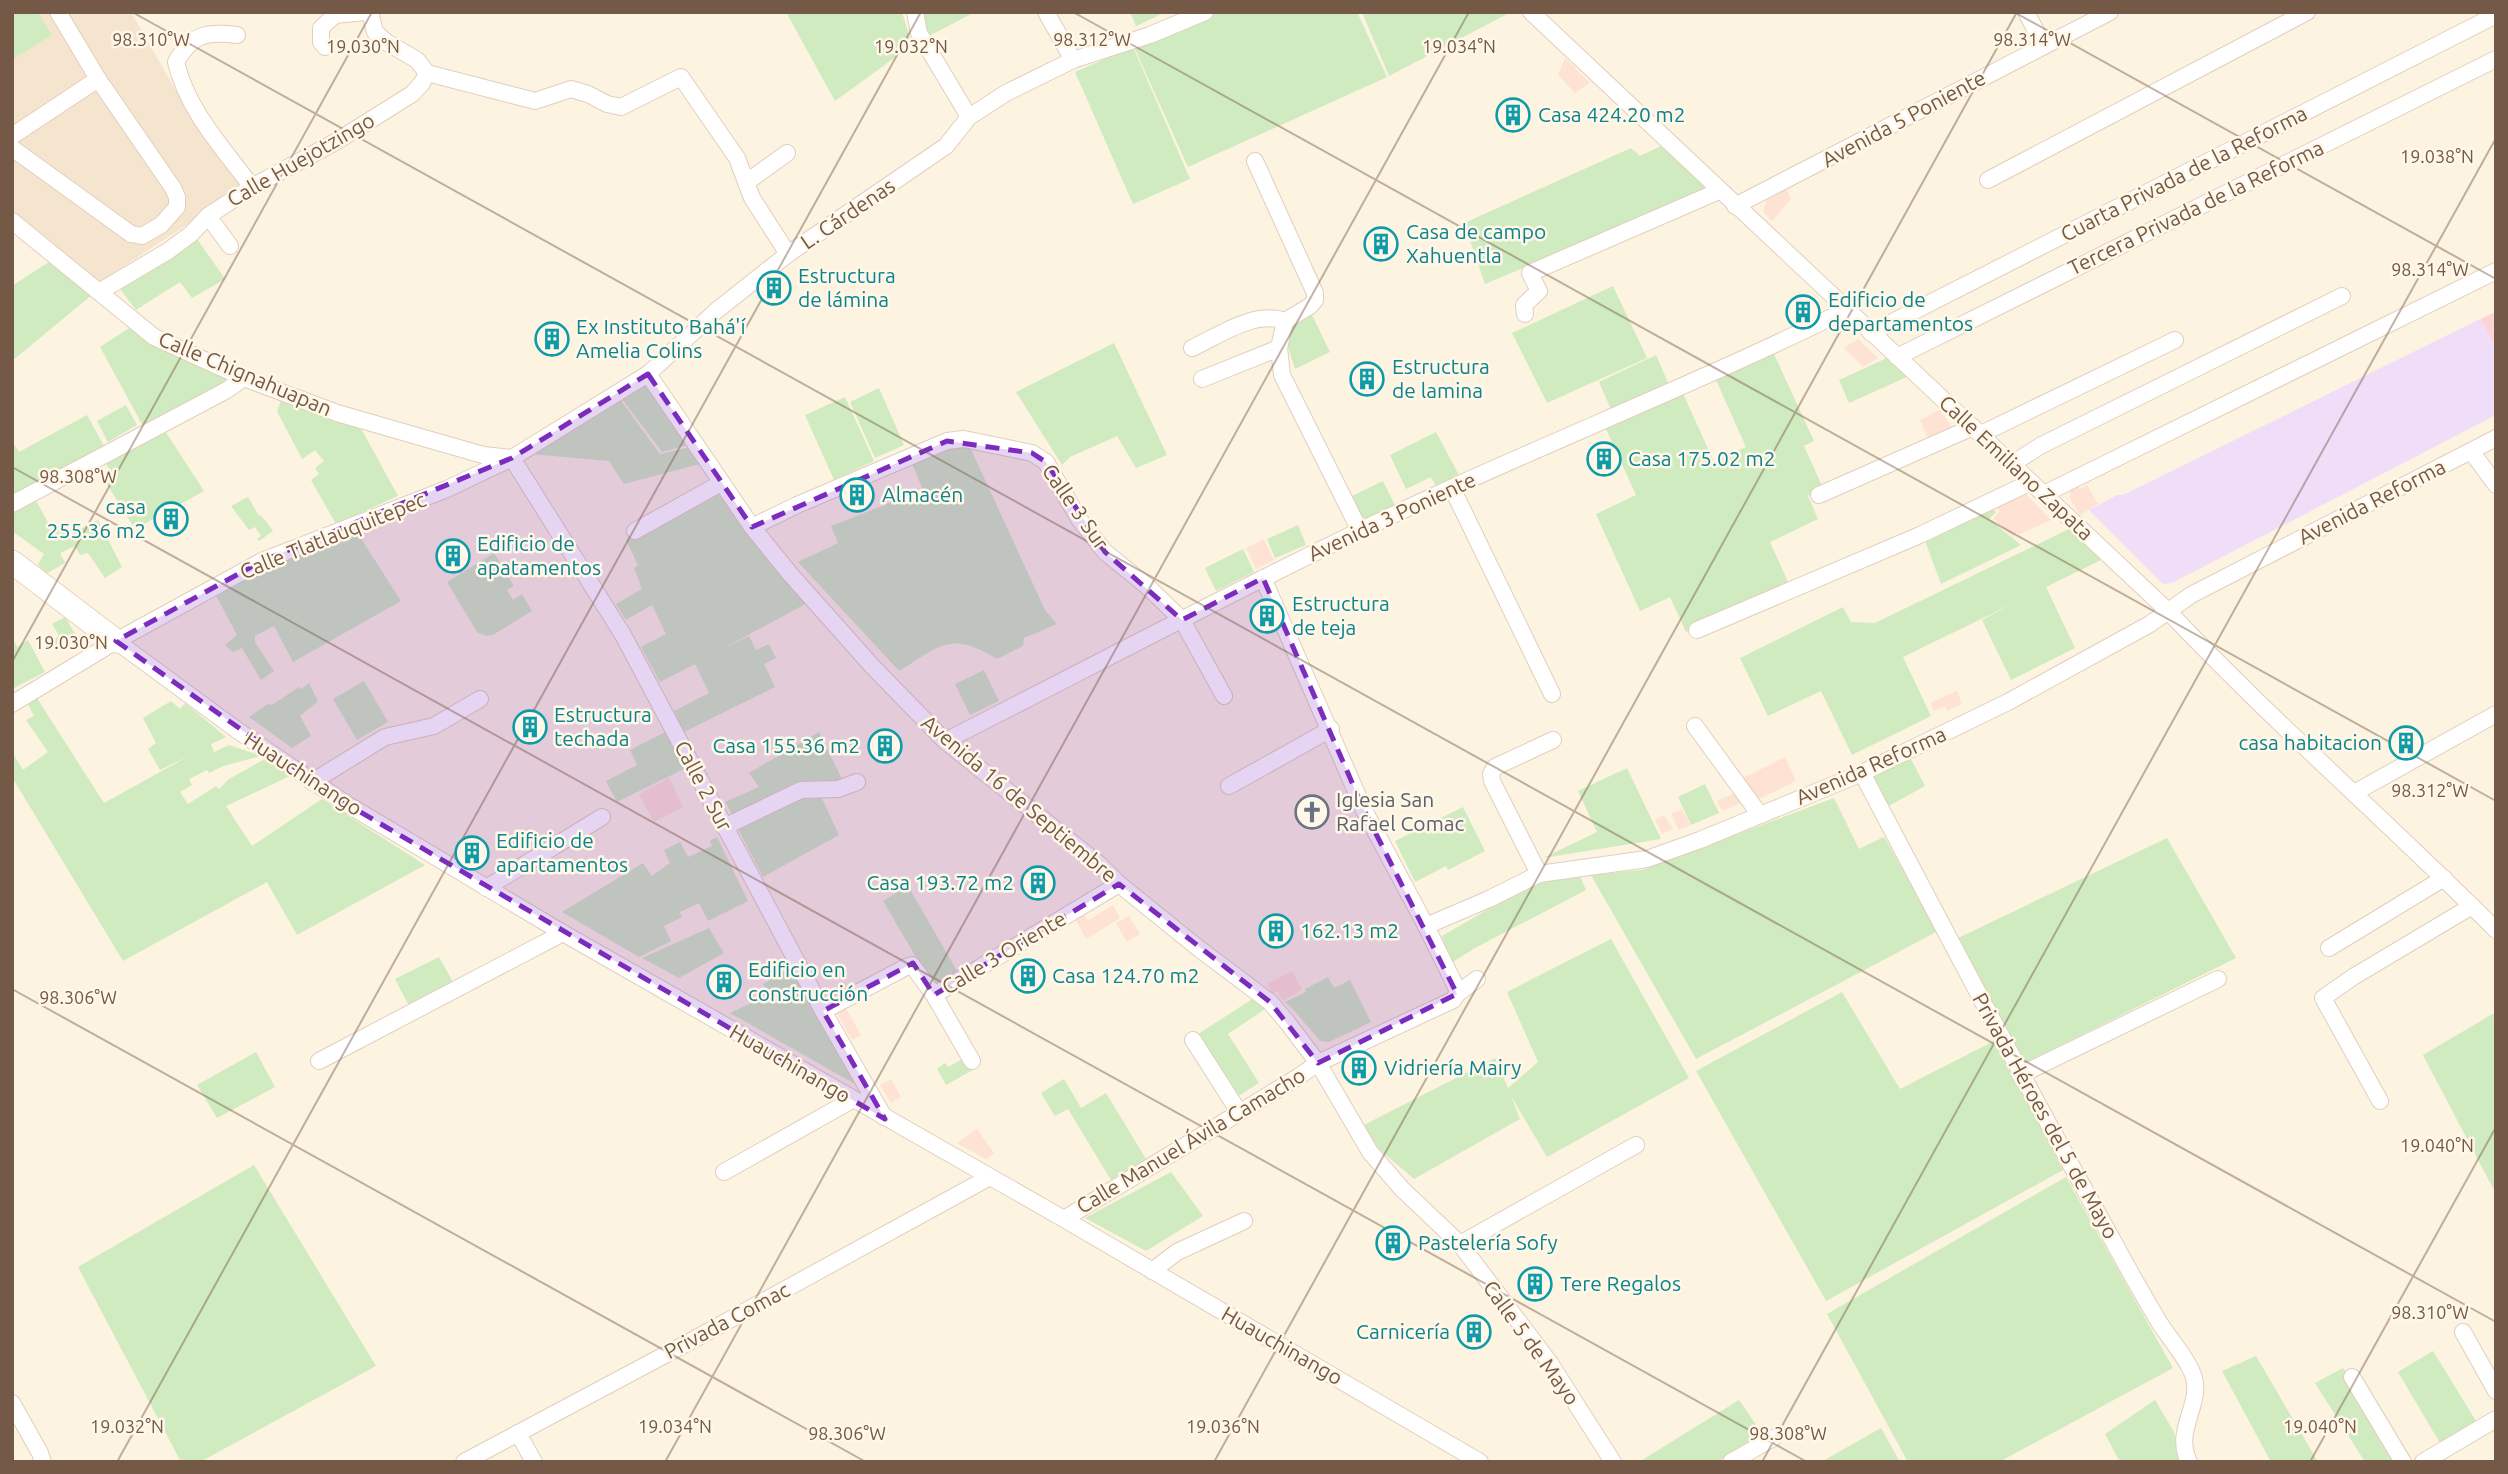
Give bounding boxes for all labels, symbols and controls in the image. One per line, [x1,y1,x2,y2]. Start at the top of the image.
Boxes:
text: 98.310°W [112,29,190,49]
text: 98.312°W [1053,29,1131,49]
text: 98.314°W [1993,29,2071,49]
text: 19.030°N [326,36,400,56]
text: 19.032°N [874,36,948,56]
text: 19.034°N [1422,36,1496,56]
street label: Avenida 5 Poniente [1818,65,1989,171]
building icon: Casa 424.20 m2 [1494,96,1532,134]
street label: Cuarta Privada de la Reforma [2056,100,2311,246]
place label: Casa 424.20 m2 [1538,102,1686,126]
street label: Calle Huejotzingo [223,107,378,211]
street label: Tercera Privada de la Reforma [2064,135,2327,280]
text: 19.038°N [2400,146,2474,166]
street label: L. Cárdenas [796,173,899,253]
place label: Casa de campo Xahuentla [1406,219,1546,267]
building icon: Casa de campo Xahuentla [1362,225,1400,263]
text: 98.314°W [2391,259,2469,279]
place label: Estructura de lámina [798,263,896,311]
building icon: Estructura de lámina [755,269,793,307]
place label: Edificio de departamentos [1828,287,1973,335]
building icon: Edificio de departamentos [1784,293,1822,331]
place label: Ex Instituto Bahá'í Amelia Colins [576,314,746,362]
building icon: Ex Instituto Bahá'í Amelia Colins [533,320,571,358]
street label: Calle Chignahuapan [155,326,336,420]
place label: Estructura de lamina [1392,354,1490,402]
building icon: Estructura de lamina [1348,360,1386,398]
street label: Calle Emiliano Zapata [1935,390,2099,545]
building icon: Casa 175.02 m2 [1585,440,1623,478]
place label: Casa 175.02 m2 [1628,446,1776,470]
street label: Avenida Reforma [2294,454,2449,549]
street label: Calle 3 Sur [1038,459,1114,554]
text: 98.308°W [39,466,117,486]
street label: Avenida 3 Poniente [1304,467,1479,565]
building icon: Almacén [838,476,876,514]
place label: Almacén [882,482,963,506]
street label: Calle Tlatlauquitepec [236,487,429,583]
place label: casa 255.36 m2 [47,494,146,542]
building icon: casa 255.36 m2 [152,500,190,538]
place label: Edificio de apatamentos [477,531,601,579]
building icon: Edificio de apatamentos [434,537,472,575]
place label: Estructura de teja [1292,591,1390,639]
building icon: Estructura de teja [1248,597,1286,635]
text: 19.030°N [34,632,108,652]
place label: Estructura techada [554,702,652,750]
building icon: Estructura techada [511,708,549,746]
street label: Avenida 16 de Septiembre [917,710,1122,887]
street label: Avenida Reforma [1792,721,1949,809]
building icon: casa habitacion [2387,724,2425,762]
street label: Huauchinango [240,726,367,820]
building icon: Casa 155.36 m2 [866,727,904,765]
place label: casa habitacion [2238,730,2382,754]
place label: Casa 155.36 m2 [712,733,860,757]
street label: Calle 2 Sur [670,736,738,835]
text: 98.312°W [2391,780,2469,800]
place label: Iglesia San Rafael Comac [1336,787,1465,835]
church icon: Iglesia San Rafael Comac [1293,793,1331,831]
place label: Edificio de apartamentos [496,828,628,876]
building icon: Edificio de apartamentos [453,834,491,872]
building icon: Casa 193.72 m2 [1019,864,1057,902]
place label: Casa 193.72 m2 [866,870,1014,894]
street label: Calle 3 Oriente [937,906,1070,999]
building icon: 162.13 m2 [1257,912,1295,950]
place label: 162.13 m2 [1300,918,1399,942]
place label: Edificio en construcción [748,957,868,1005]
building icon: Casa 124.70 m2 [1009,957,1047,995]
building icon: Edificio en construcción [705,963,743,1001]
place label: Casa 124.70 m2 [1052,963,1200,987]
text: 98.306°W [39,987,117,1007]
street label: Privada Héroes del 5 de Mayo [1968,988,2124,1243]
street label: Huauchinango [726,1019,855,1107]
building icon: Vidriería Mairy [1340,1049,1378,1087]
place label: Vidriería Mairy [1384,1055,1521,1079]
street label: Calle Manuel Ávila Camacho [1072,1062,1309,1218]
text: 19.040°N [2400,1135,2474,1155]
building icon: Pastelería Sofy [1374,1224,1412,1262]
place label: Pastelería Sofy [1418,1230,1558,1254]
building icon: Tere Regalos [1516,1265,1554,1303]
place label: Tere Regalos [1560,1271,1681,1295]
street label: Calle 5 de Mayo [1479,1276,1585,1409]
street label: Privada Comac [660,1277,793,1363]
street label: Huauchinango [1218,1301,1347,1389]
text: 98.310°W [2391,1302,2469,1322]
building icon: Carnicería [1455,1313,1493,1351]
place label: Carnicería [1356,1319,1450,1343]
text: 19.032°N [90,1416,164,1436]
text: 19.034°N [638,1416,712,1436]
text: 19.036°N [1186,1416,1260,1436]
text: 19.040°N [2283,1416,2357,1436]
text: 98.306°W [808,1423,886,1443]
text: 98.308°W [1749,1423,1827,1443]

